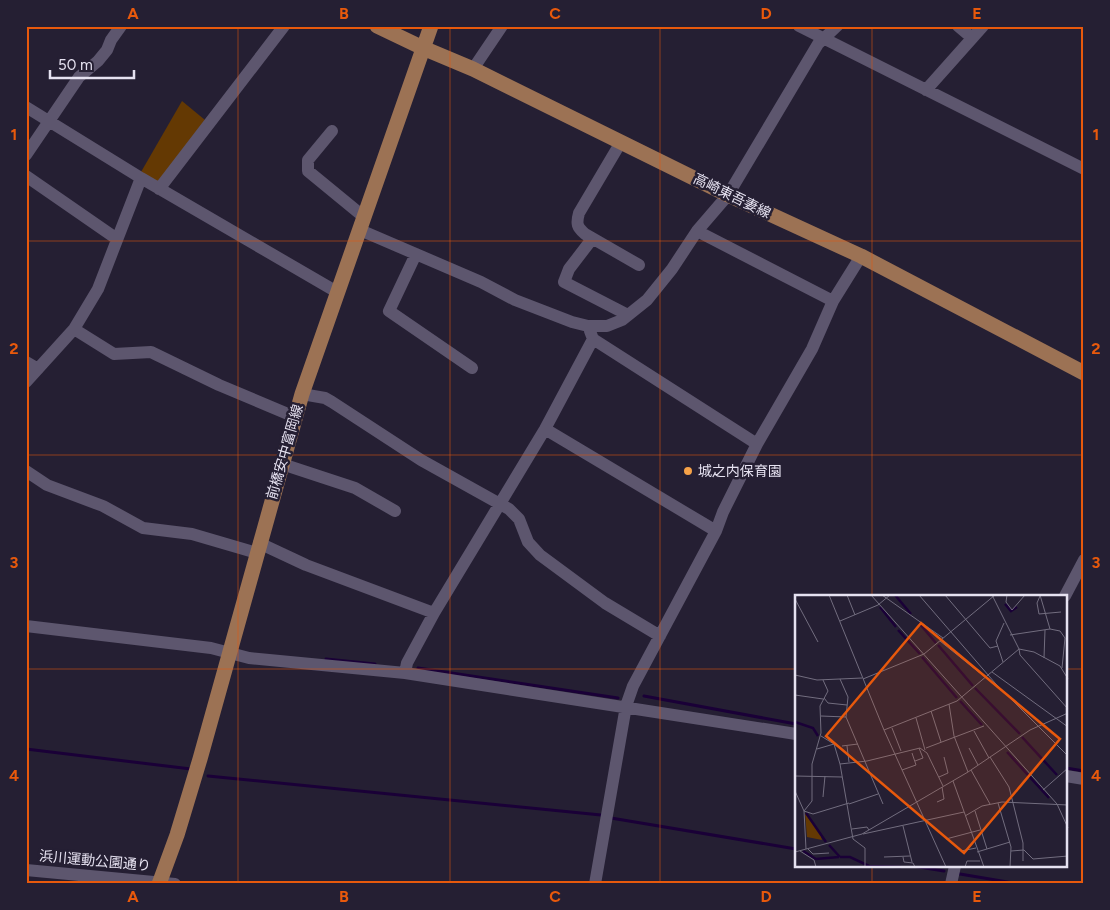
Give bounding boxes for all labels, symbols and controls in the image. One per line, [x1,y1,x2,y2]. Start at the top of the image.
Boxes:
text: A [127,4,139,23]
text: B [339,4,349,23]
text: C [549,4,561,23]
text: D [760,4,772,23]
text: E [972,4,982,23]
scale bar [50,48,134,80]
text: 50 m [58,56,93,74]
text: 1 [11,125,17,144]
text: 1 [1093,125,1099,144]
street label: 高崎東吾妻線 [691,170,773,222]
text: 2 [9,339,19,358]
text: 2 [1091,339,1101,358]
street label: 前橋安中富岡線 [263,403,307,501]
place label: 城之内保育園 [698,463,782,480]
marker: 城之内保育園 [682,465,694,477]
text: 3 [10,553,19,572]
text: 3 [1092,553,1101,572]
inset map [795,595,1068,868]
text: 4 [9,766,19,785]
text: 4 [1091,766,1101,785]
street label: 浜川運動公園通り [38,848,152,874]
text: A [127,887,139,906]
text: B [339,887,349,906]
text: C [549,887,561,906]
text: D [760,887,772,906]
text: E [972,887,982,906]

